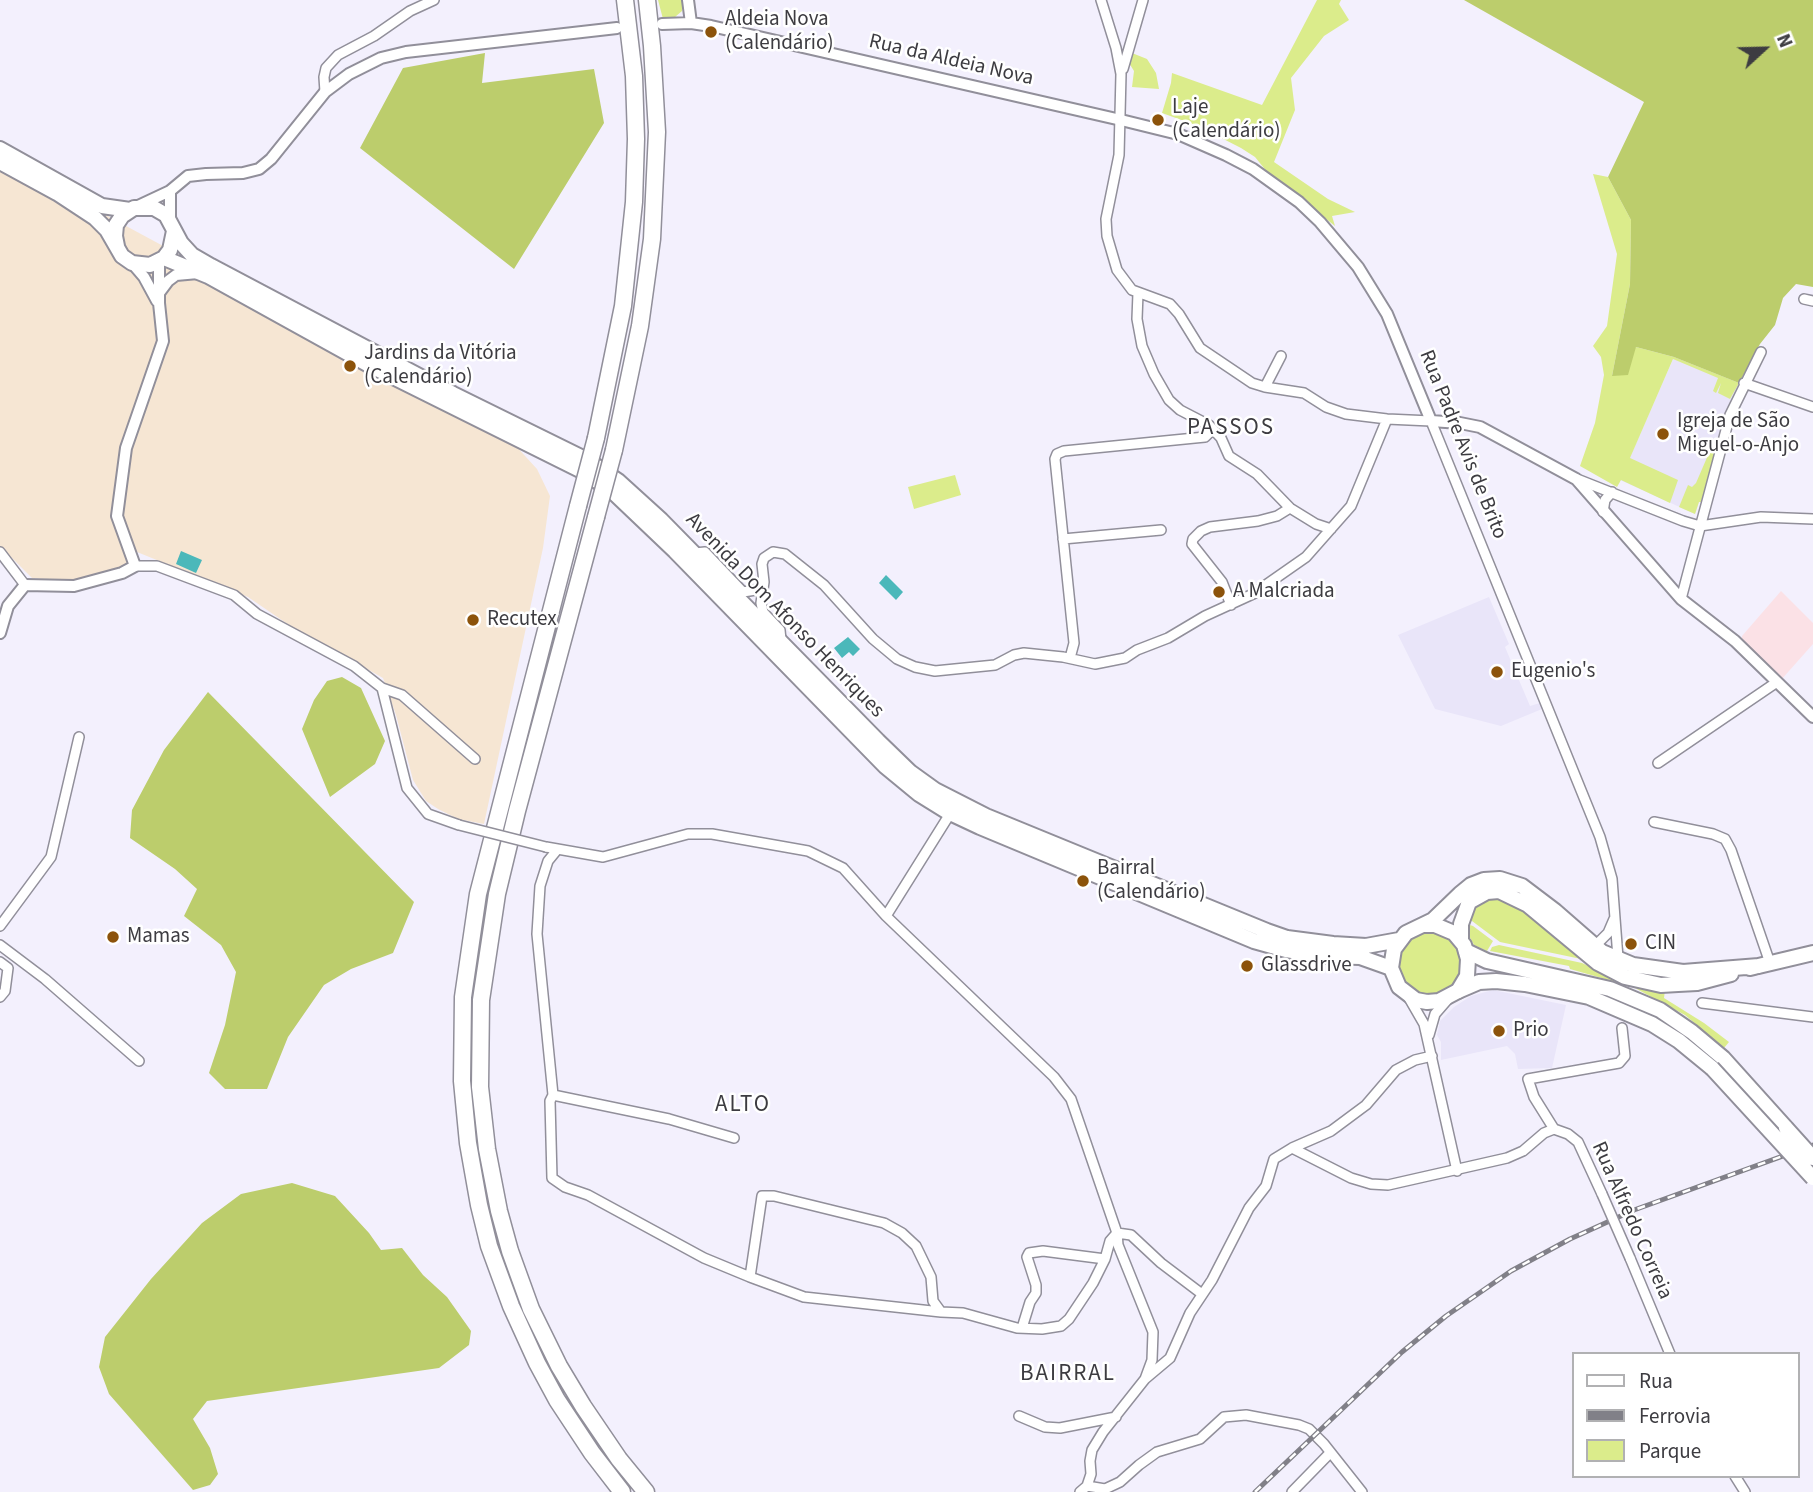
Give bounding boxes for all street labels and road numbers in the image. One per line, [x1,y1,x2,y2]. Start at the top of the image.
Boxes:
street label: Rua da Aldeia Nova [866,30,1036,92]
street label: Rua Padre Avis de Brito [1413,347,1511,543]
street label: Avenida Dom Afonso Henriques [679,508,889,724]
street label: Rua Alfredo Correia [1585,1138,1677,1304]

